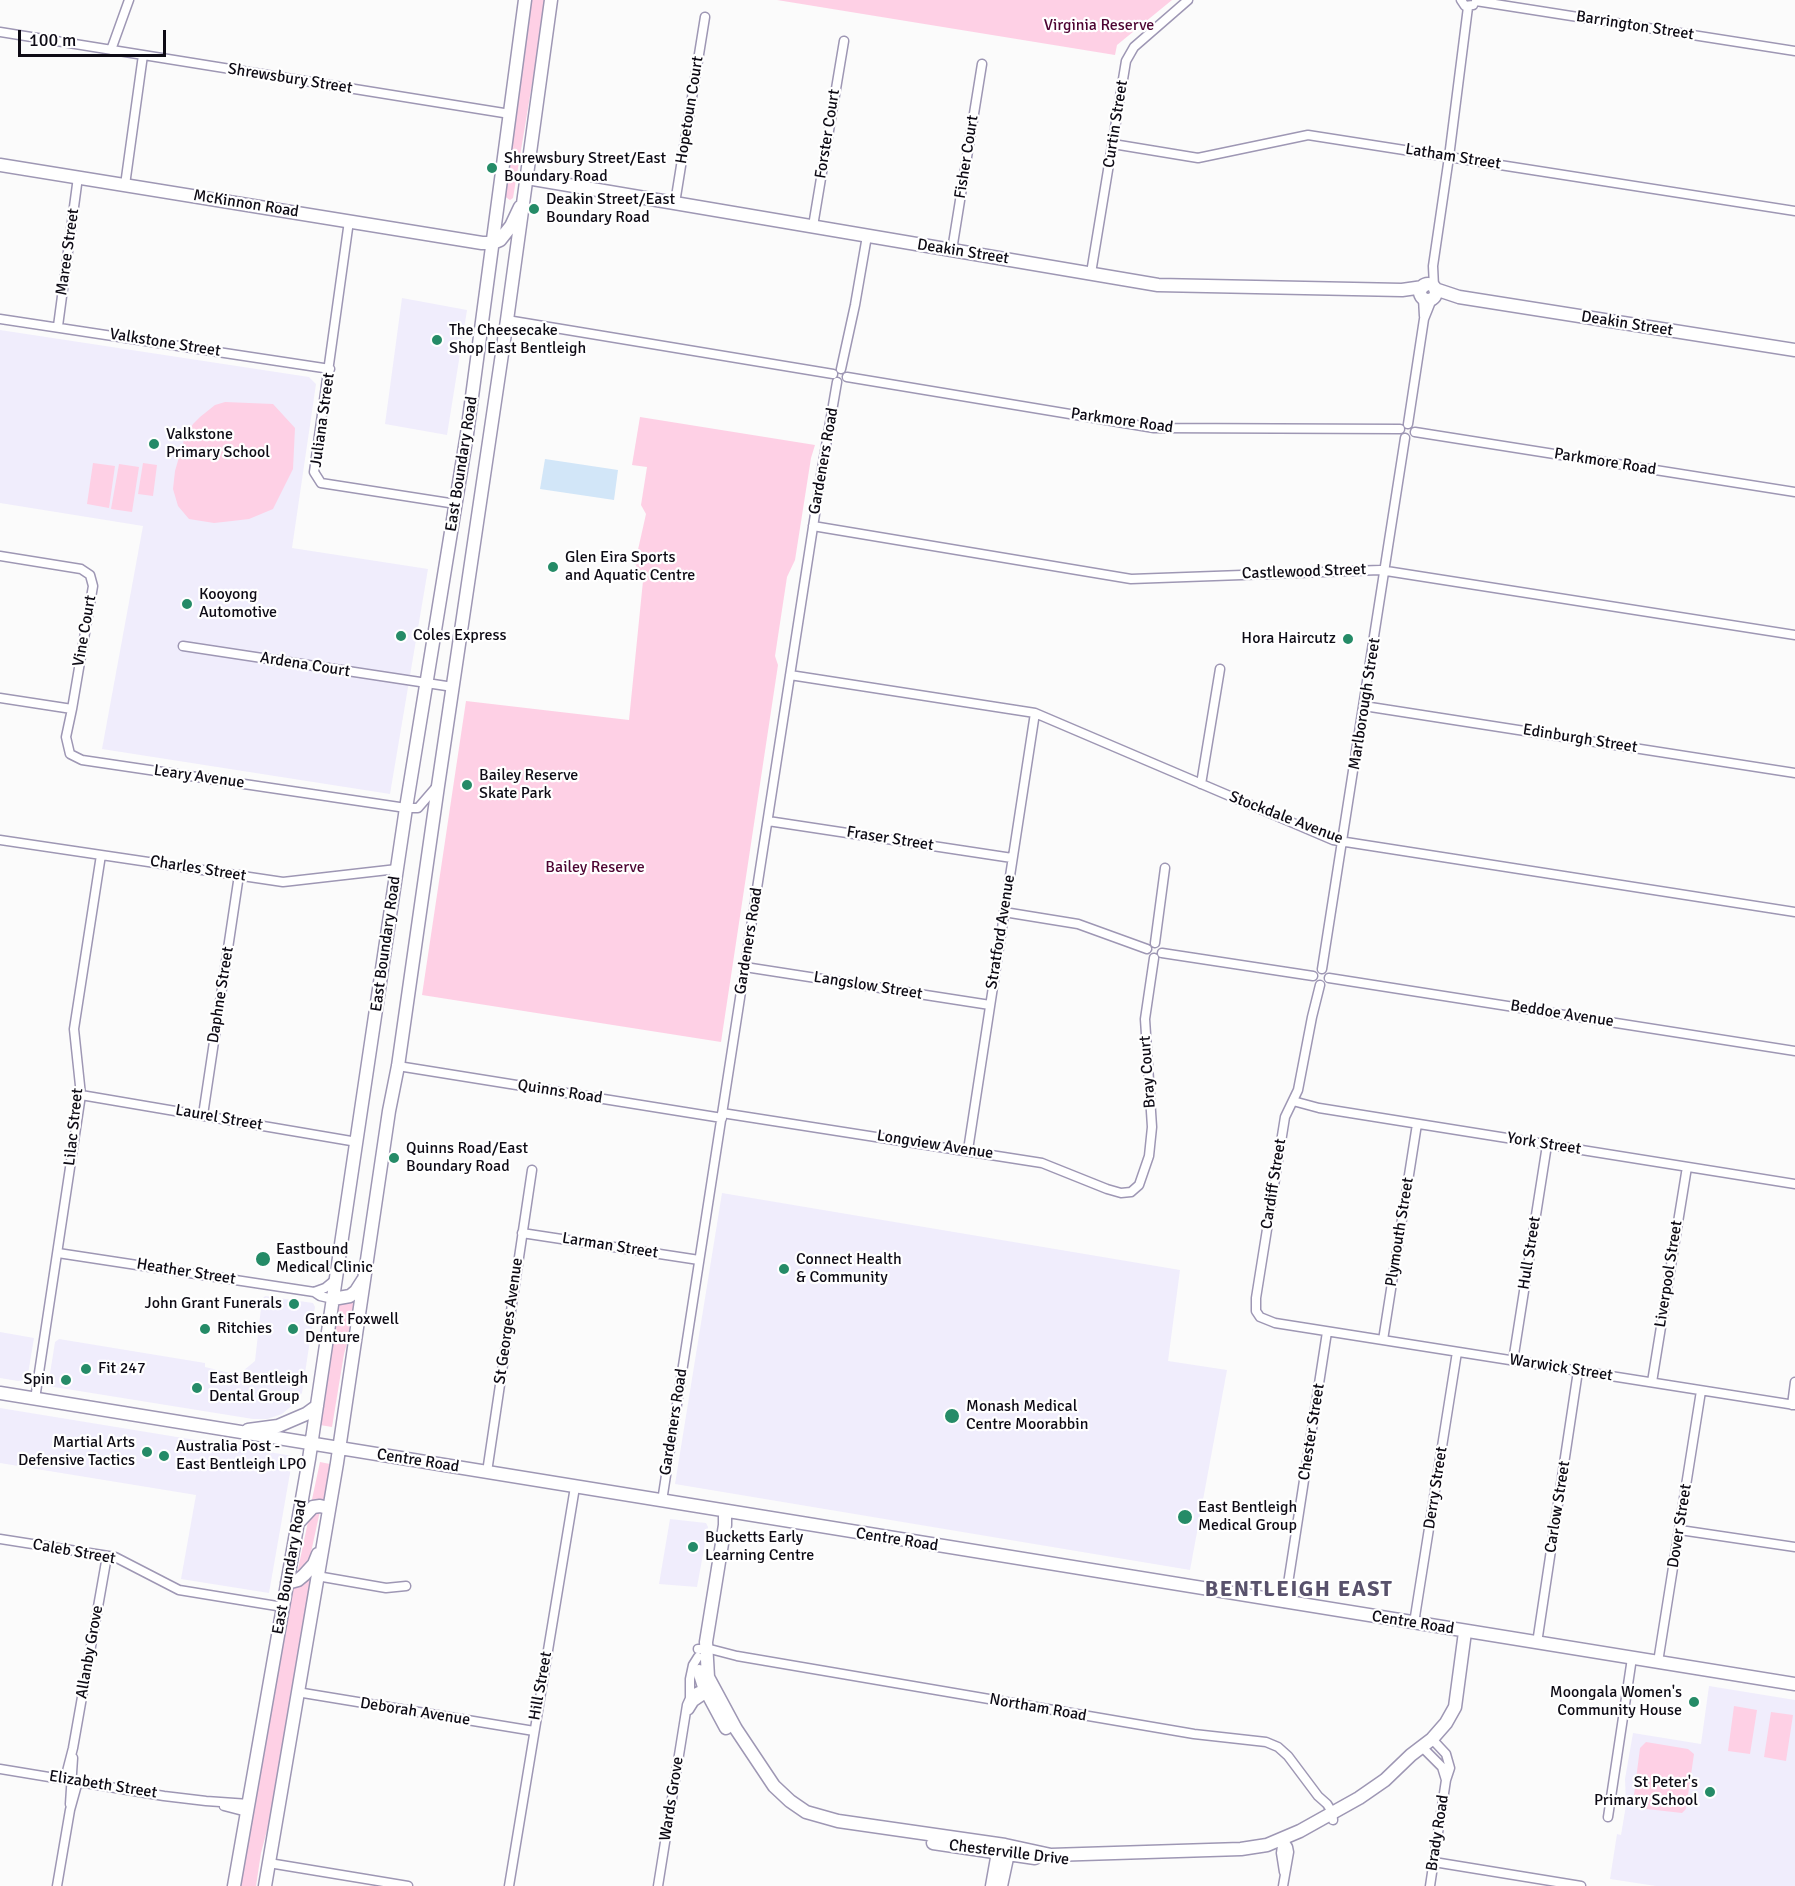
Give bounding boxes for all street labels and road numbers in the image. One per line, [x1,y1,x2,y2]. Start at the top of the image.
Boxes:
street label: Barrington Street [1575,7,1695,45]
street label: Hopetoun Court [672,55,708,165]
street label: Shrewsbury Street [226,60,354,98]
street label: Curtin Street [1100,79,1132,169]
street label: Forster Court [811,88,845,180]
street label: Fisher Court [951,114,983,200]
street label: Latham Street [1404,140,1502,174]
street label: McKinnon Road [192,186,300,222]
street label: Maree Street [52,207,84,297]
street label: Deakin Street [916,235,1010,269]
street label: Deakin Street [1580,307,1674,341]
street label: Valkstone Street [108,325,222,361]
street label: Juliana Street [307,372,339,468]
street label: East Boundary Road [442,395,482,533]
street label: Parkmore Road [1070,404,1174,438]
street label: Gardeners Road [805,406,843,516]
street label: Parkmore Road [1553,444,1657,480]
street label: Castlewood Street [1242,560,1366,584]
street label: Vine Court [69,594,101,668]
street label: Marlborough Street [1345,637,1385,771]
street label: Ardena Court [259,648,351,682]
street label: Edinburgh Street [1521,720,1639,758]
street label: Leary Avenue [152,761,246,793]
street label: Stockdale Avenue [1226,787,1346,849]
street label: Fraser Street [845,823,935,855]
street label: Charles Street [149,852,247,886]
street label: Stratford Avenue [982,874,1020,990]
street label: East Boundary Road [367,875,405,1013]
street label: Gardeners Road [731,886,767,996]
street label: Daphne Street [204,945,238,1045]
street label: Langslow Street [812,968,924,1004]
street label: Beddoe Avenue [1509,996,1615,1032]
street label: Bray Court [1136,1035,1160,1109]
street label: Quinns Road [516,1076,604,1108]
street label: Lilac Street [60,1087,88,1167]
street label: Laurel Street [174,1101,264,1135]
street label: Longview Avenue [875,1126,995,1164]
street label: York Street [1506,1129,1582,1159]
street label: Cardiff Street [1257,1137,1291,1231]
street label: Plymouth Street [1382,1176,1418,1288]
street label: Hull Street [1515,1215,1545,1291]
street label: Liverpool Street [1651,1219,1687,1329]
street label: Larman Street [561,1229,659,1263]
street label: Heather Street [135,1255,237,1289]
street label: St Georges Avenue [491,1257,527,1385]
street label: Warwick Street [1508,1350,1614,1386]
street label: Gardeners Road [656,1367,692,1477]
street label: Chester Street [1295,1382,1329,1482]
street label: Centre Road [375,1445,461,1477]
street label: Derry Street [1420,1445,1452,1531]
street label: Carlow Street [1541,1460,1575,1554]
street label: Dover Street [1664,1483,1696,1569]
street label: East Boundary Road [269,1498,311,1636]
street label: Centre Road [854,1524,940,1556]
street label: Caleb Street [31,1535,117,1569]
street label: Allanby Grove [72,1604,108,1700]
street label: Centre Road [1370,1607,1456,1639]
street label: Hill Street [526,1650,556,1722]
street label: Northam Road [988,1690,1088,1726]
street label: Deborah Avenue [359,1694,471,1730]
street label: Wards Grove [656,1756,688,1842]
street label: Elizabeth Street [48,1767,158,1803]
street label: Brady Road [1422,1793,1454,1873]
street label: Chesterville Drive [948,1836,1070,1870]

